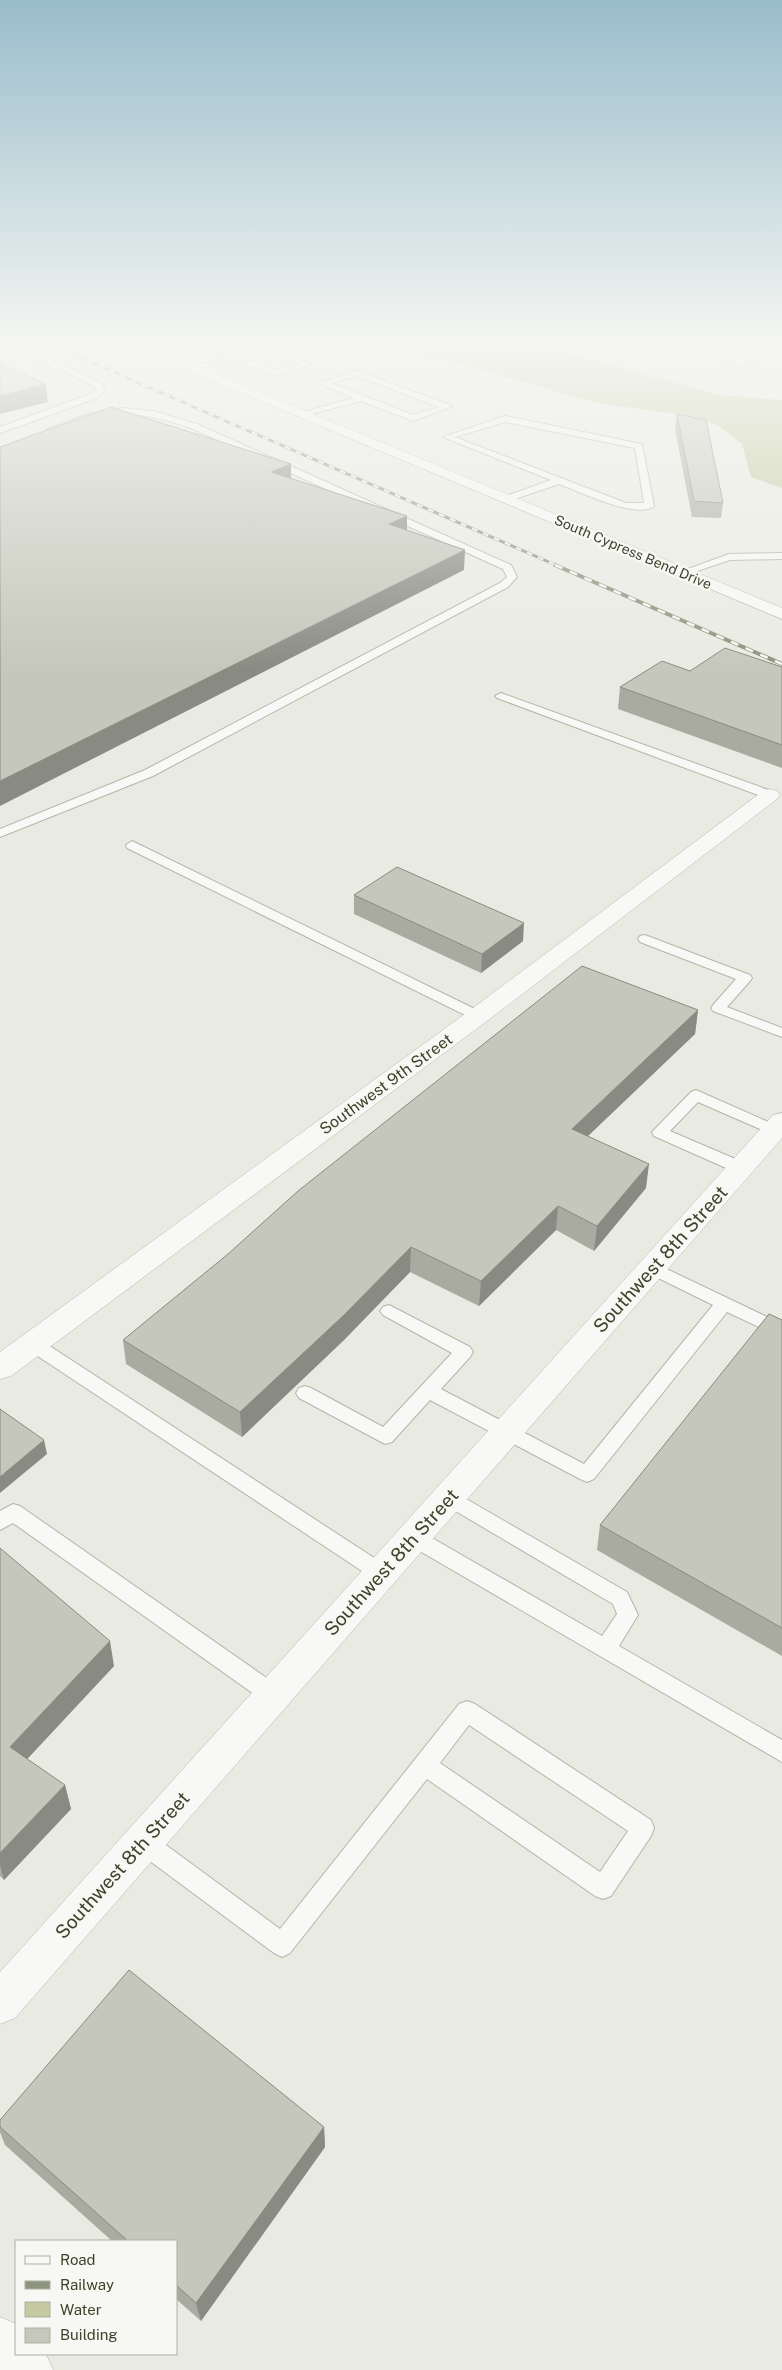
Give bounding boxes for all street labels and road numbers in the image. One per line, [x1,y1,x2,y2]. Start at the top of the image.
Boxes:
street label: South Cypress Bend Drive [552,512,714,592]
street label: Southwest 9th Street [316,1029,456,1139]
street label: Southwest 8th Street [588,1181,732,1337]
street label: Southwest 8th Street [319,1484,463,1640]
street label: Southwest 8th Street [50,1787,194,1943]

